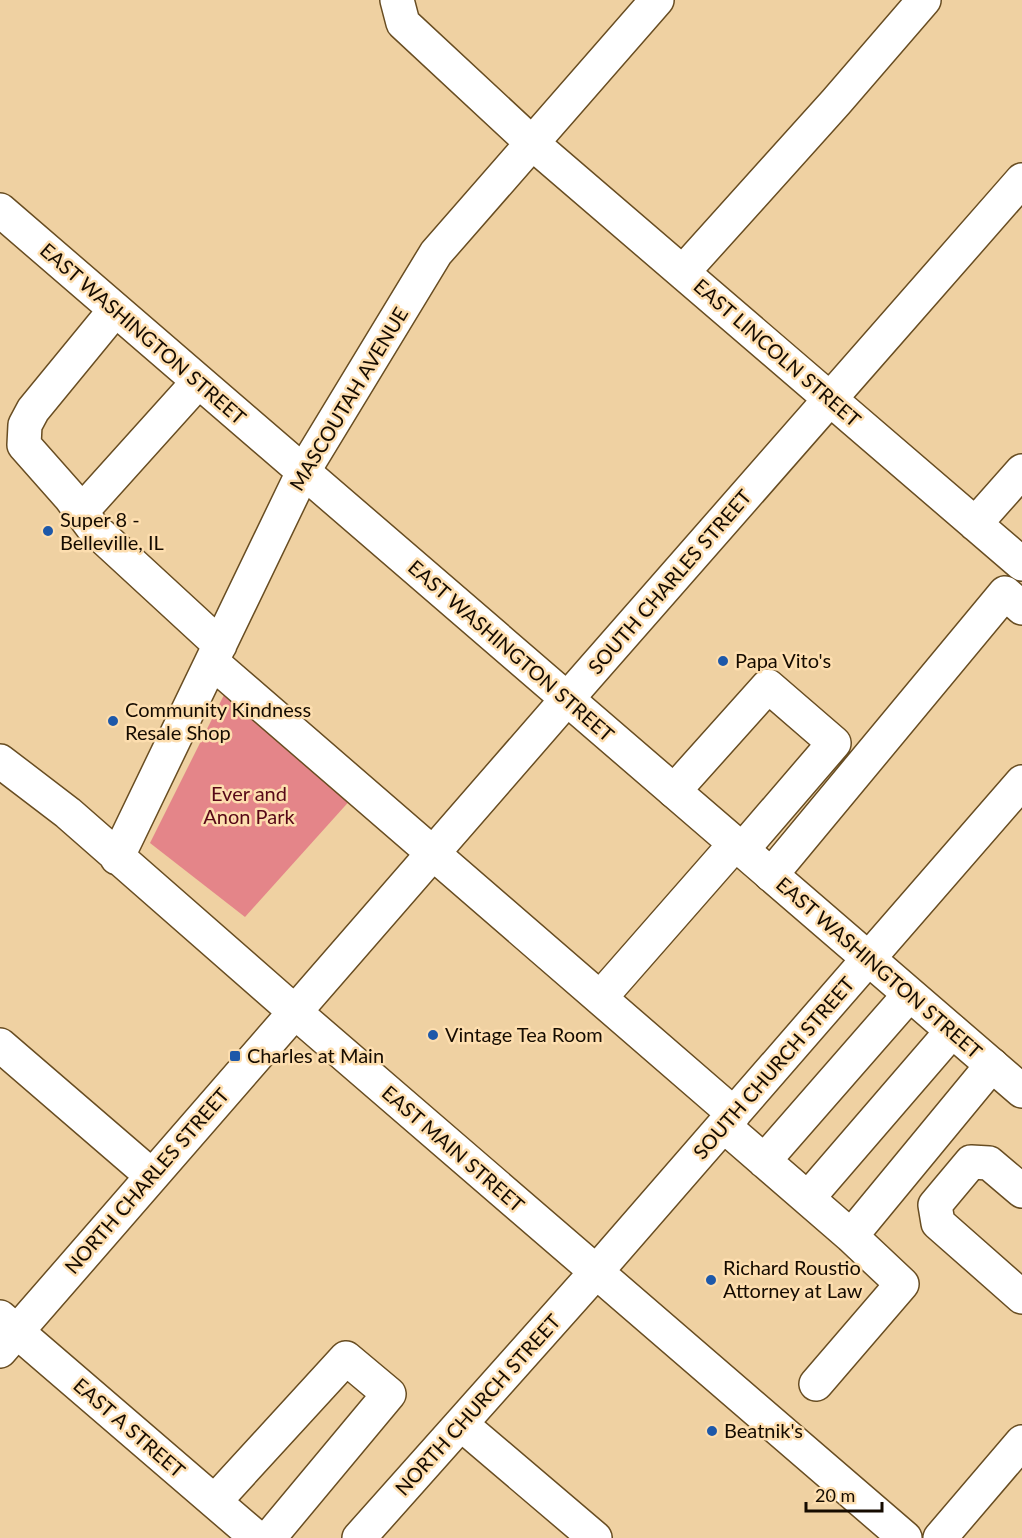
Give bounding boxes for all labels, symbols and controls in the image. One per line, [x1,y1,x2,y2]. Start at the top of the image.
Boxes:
street label: EAST WASHINGTON STREET [36,237,252,429]
street label: EAST LINCOLN STREET [689,273,866,431]
street label: MASCOUTAH AVENUE [284,303,412,494]
street label: SOUTH CHARLES STREET [583,484,756,678]
place label: Super 8 - Belleville, IL [60,507,164,554]
marker: Super 8 - Belleville, IL [41,524,55,538]
street label: EAST WASHINGTON STREET [404,554,620,746]
place label: Papa Vito's [735,648,831,672]
marker: Papa Vito's [716,654,730,668]
place label: Community Kindness Resale Shop [125,697,311,744]
marker: Community Kindness Resale Shop [106,714,120,728]
park label: Ever and Anon Park [203,781,296,828]
street label: EAST WASHINGTON STREET [772,871,988,1063]
street label: SOUTH CHURCH STREET [688,971,859,1163]
place label: Vintage Tea Room [445,1022,603,1046]
marker: Vintage Tea Room [426,1028,440,1042]
place label: Charles at Main [247,1043,384,1067]
marker: Charles at Main [228,1049,242,1063]
street label: EAST MAIN STREET [378,1080,530,1217]
street label: NORTH CHARLES STREET [59,1082,234,1278]
place label: Richard Roustio Attorney at Law [723,1255,863,1302]
marker: Richard Roustio Attorney at Law [704,1273,718,1287]
street label: NORTH CHURCH STREET [390,1309,565,1500]
street label: EAST A STREET [69,1372,190,1482]
place label: Beatnik's [724,1418,803,1442]
marker: Beatnik's [705,1424,719,1438]
scale bar [806,1475,882,1513]
text: 20 m [815,1484,855,1506]

